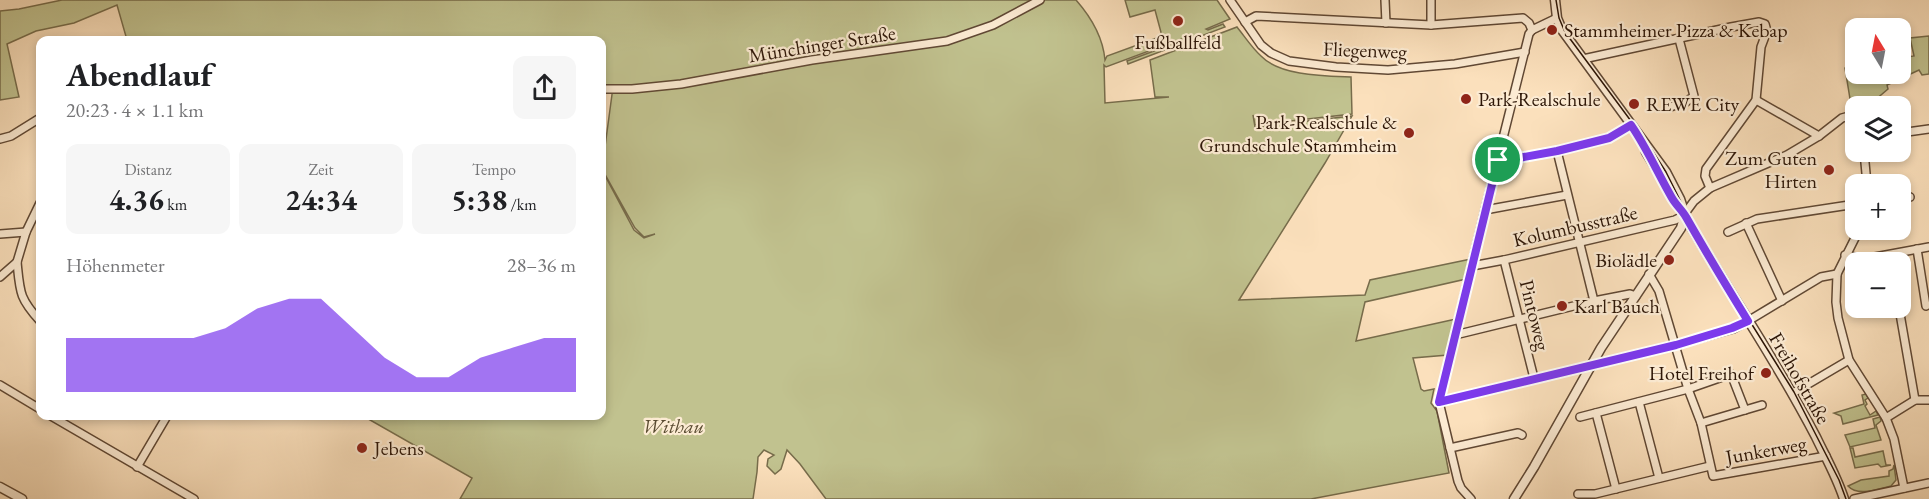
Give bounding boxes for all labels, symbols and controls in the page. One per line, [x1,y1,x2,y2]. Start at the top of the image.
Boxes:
marker: Fußballfeld [1171,14,1185,28]
place label: Stammheimer Pizza & Kebap [1564,17,1788,43]
north arrow [1845,18,1911,84]
map controls [1845,18,1911,318]
street label: Münchinger Straße [747,20,897,68]
marker: Stammheimer Pizza & Kebap [1545,23,1559,37]
place label: Fußballfeld [1135,29,1222,55]
street label: Fliegenweg [1323,36,1408,64]
text: Abendlauf [66,53,212,96]
button: share [513,56,576,119]
place label: Park-Realschule [1478,86,1601,112]
place label: REWE City [1646,91,1740,117]
marker: Park-Realschule [1459,92,1473,106]
button: layers [1845,96,1911,162]
text: 20:23 · 4 × 1.1 km [66,97,204,123]
marker: REWE City [1627,97,1641,111]
place label: Park-Realschule & Grundschule Stammheim [1199,109,1397,158]
marker: Park-Realschule & Grundschule Stammheim [1402,126,1416,140]
pin [1472,134,1523,185]
icon: arrive [1481,143,1514,176]
place label: Zum Guten Hirten [1725,145,1817,194]
text: Distanz [124,159,172,180]
text: Zeit [309,159,333,180]
text: Tempo [472,159,516,180]
marker: Zum Guten Hirten [1822,163,1836,177]
button: + [1845,174,1911,240]
text: 4.36 [109,180,164,219]
text: 24:34 [285,180,357,219]
text: 5:38 [451,180,507,219]
text: km [164,194,187,215]
text: /km [507,194,537,215]
street label: Kolumbusstraße [1510,199,1640,253]
place label: Biolädle [1595,247,1657,273]
text: Höhenmeter [66,252,165,278]
text: 28–36 m [507,252,576,278]
button: − [1845,252,1911,318]
marker: Biolädle [1662,253,1676,267]
street label: Pintoweg [1514,277,1556,353]
place label: Karl Bauch [1574,293,1660,319]
marker: Karl Bauch [1555,299,1569,313]
street label: Freihofstraße [1763,328,1837,429]
place label: Hotel Freihof [1649,360,1757,386]
marker: Hotel Freihof [1759,366,1773,380]
park label: Withau [642,413,704,439]
street label: Junkerweg [1722,430,1809,470]
place label: Jebens [372,435,424,461]
marker: Jebens [355,441,369,455]

